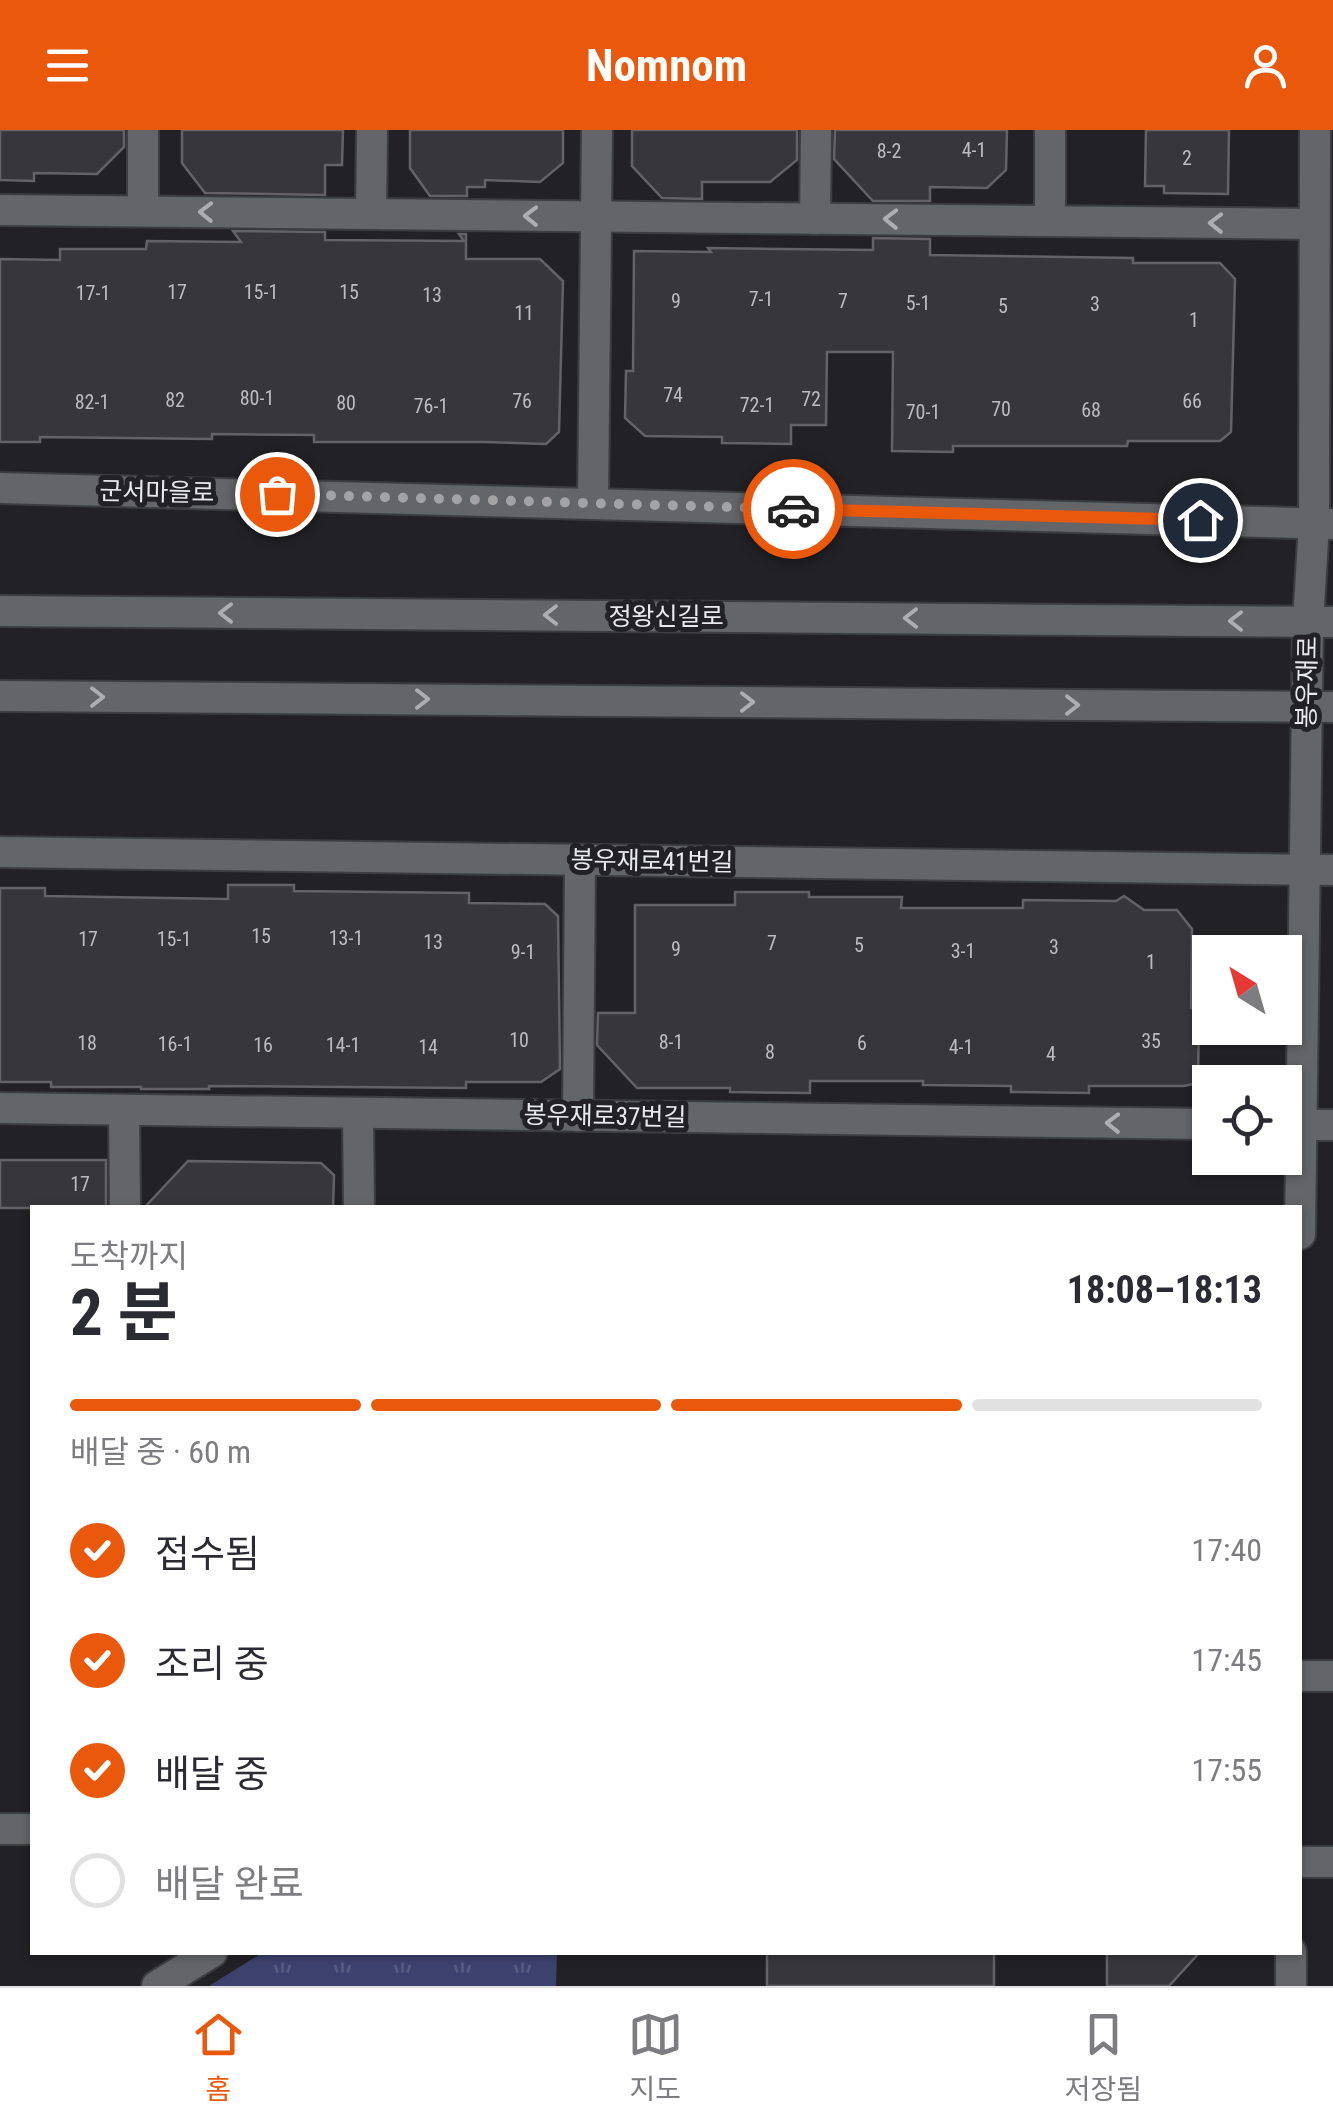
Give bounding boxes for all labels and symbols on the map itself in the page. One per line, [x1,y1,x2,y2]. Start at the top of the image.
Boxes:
house number: 4-1 [962,138,986,162]
house number: 8-2 [877,139,901,163]
house number: 2 [1182,146,1192,170]
one-way arrow [197,201,212,223]
one-way arrow [522,205,538,227]
one-way arrow [882,209,898,230]
one-way arrow [1207,212,1222,234]
house number: 17 [167,280,187,304]
house number: 15-1 [244,280,278,304]
house number: 15 [339,280,359,304]
house number: 17-1 [76,281,110,305]
house number: 13 [422,283,442,307]
house number: 7-1 [749,287,773,311]
house number: 9 [671,289,681,313]
house number: 7 [838,289,848,313]
house number: 5-1 [906,291,930,315]
house number: 3 [1090,292,1100,316]
house number: 5 [998,294,1008,318]
house number: 11 [514,301,534,325]
house number: 1 [1189,308,1199,332]
house number: 74 [663,383,683,407]
house number: 80-1 [240,386,274,410]
house number: 72 [801,387,821,411]
house number: 82 [165,388,185,412]
house number: 76 [512,389,532,413]
house number: 66 [1182,389,1202,413]
house number: 82-1 [75,390,109,414]
house number: 80 [336,391,356,415]
house number: 72-1 [740,393,774,417]
house number: 76-1 [414,394,448,418]
house number: 70 [991,397,1011,421]
house number: 68 [1081,398,1101,422]
house number: 70-1 [906,400,940,424]
pin [235,452,320,537]
courier [743,459,843,559]
street label: 군서마을로 [99,476,215,508]
pin [1158,478,1243,563]
one-way arrow [217,602,233,623]
street label: 정왕신길로 [608,602,724,631]
one-way arrow [542,605,558,626]
one-way arrow [902,608,918,629]
one-way arrow [1227,610,1242,632]
street label: 봉우재로 [1292,636,1322,728]
one-way arrow [90,686,106,707]
one-way arrow [416,688,431,710]
one-way arrow [740,691,756,713]
one-way arrow [1066,694,1081,716]
street label: 봉우재로41번길 [570,845,734,877]
house number: 15 [251,924,271,948]
house number: 13-1 [329,926,363,950]
house number: 17 [78,927,98,951]
house number: 15-1 [157,927,191,951]
house number: 13 [423,930,443,954]
house number: 7 [767,931,777,955]
house number: 5 [854,933,864,957]
house number: 3 [1049,935,1059,959]
north arrow [1192,935,1302,1045]
house number: 9 [671,937,681,961]
house number: 3-1 [951,939,975,963]
house number: 9-1 [511,940,535,964]
house number: 1 [1146,950,1156,974]
house number: 10 [509,1028,529,1052]
house number: 35 [1141,1029,1161,1053]
house number: 8-1 [659,1030,683,1054]
house number: 18 [77,1031,97,1055]
house number: 6 [857,1031,867,1055]
house number: 16-1 [158,1032,192,1056]
house number: 16 [253,1033,273,1057]
house number: 14-1 [326,1033,360,1057]
house number: 14 [418,1035,438,1059]
house number: 4-1 [949,1035,973,1059]
house number: 8 [765,1040,775,1064]
house number: 4 [1046,1042,1056,1066]
street label: 봉우재로37번길 [523,1100,687,1132]
one-way arrow [1104,1112,1120,1133]
house number: 17 [70,1172,90,1196]

